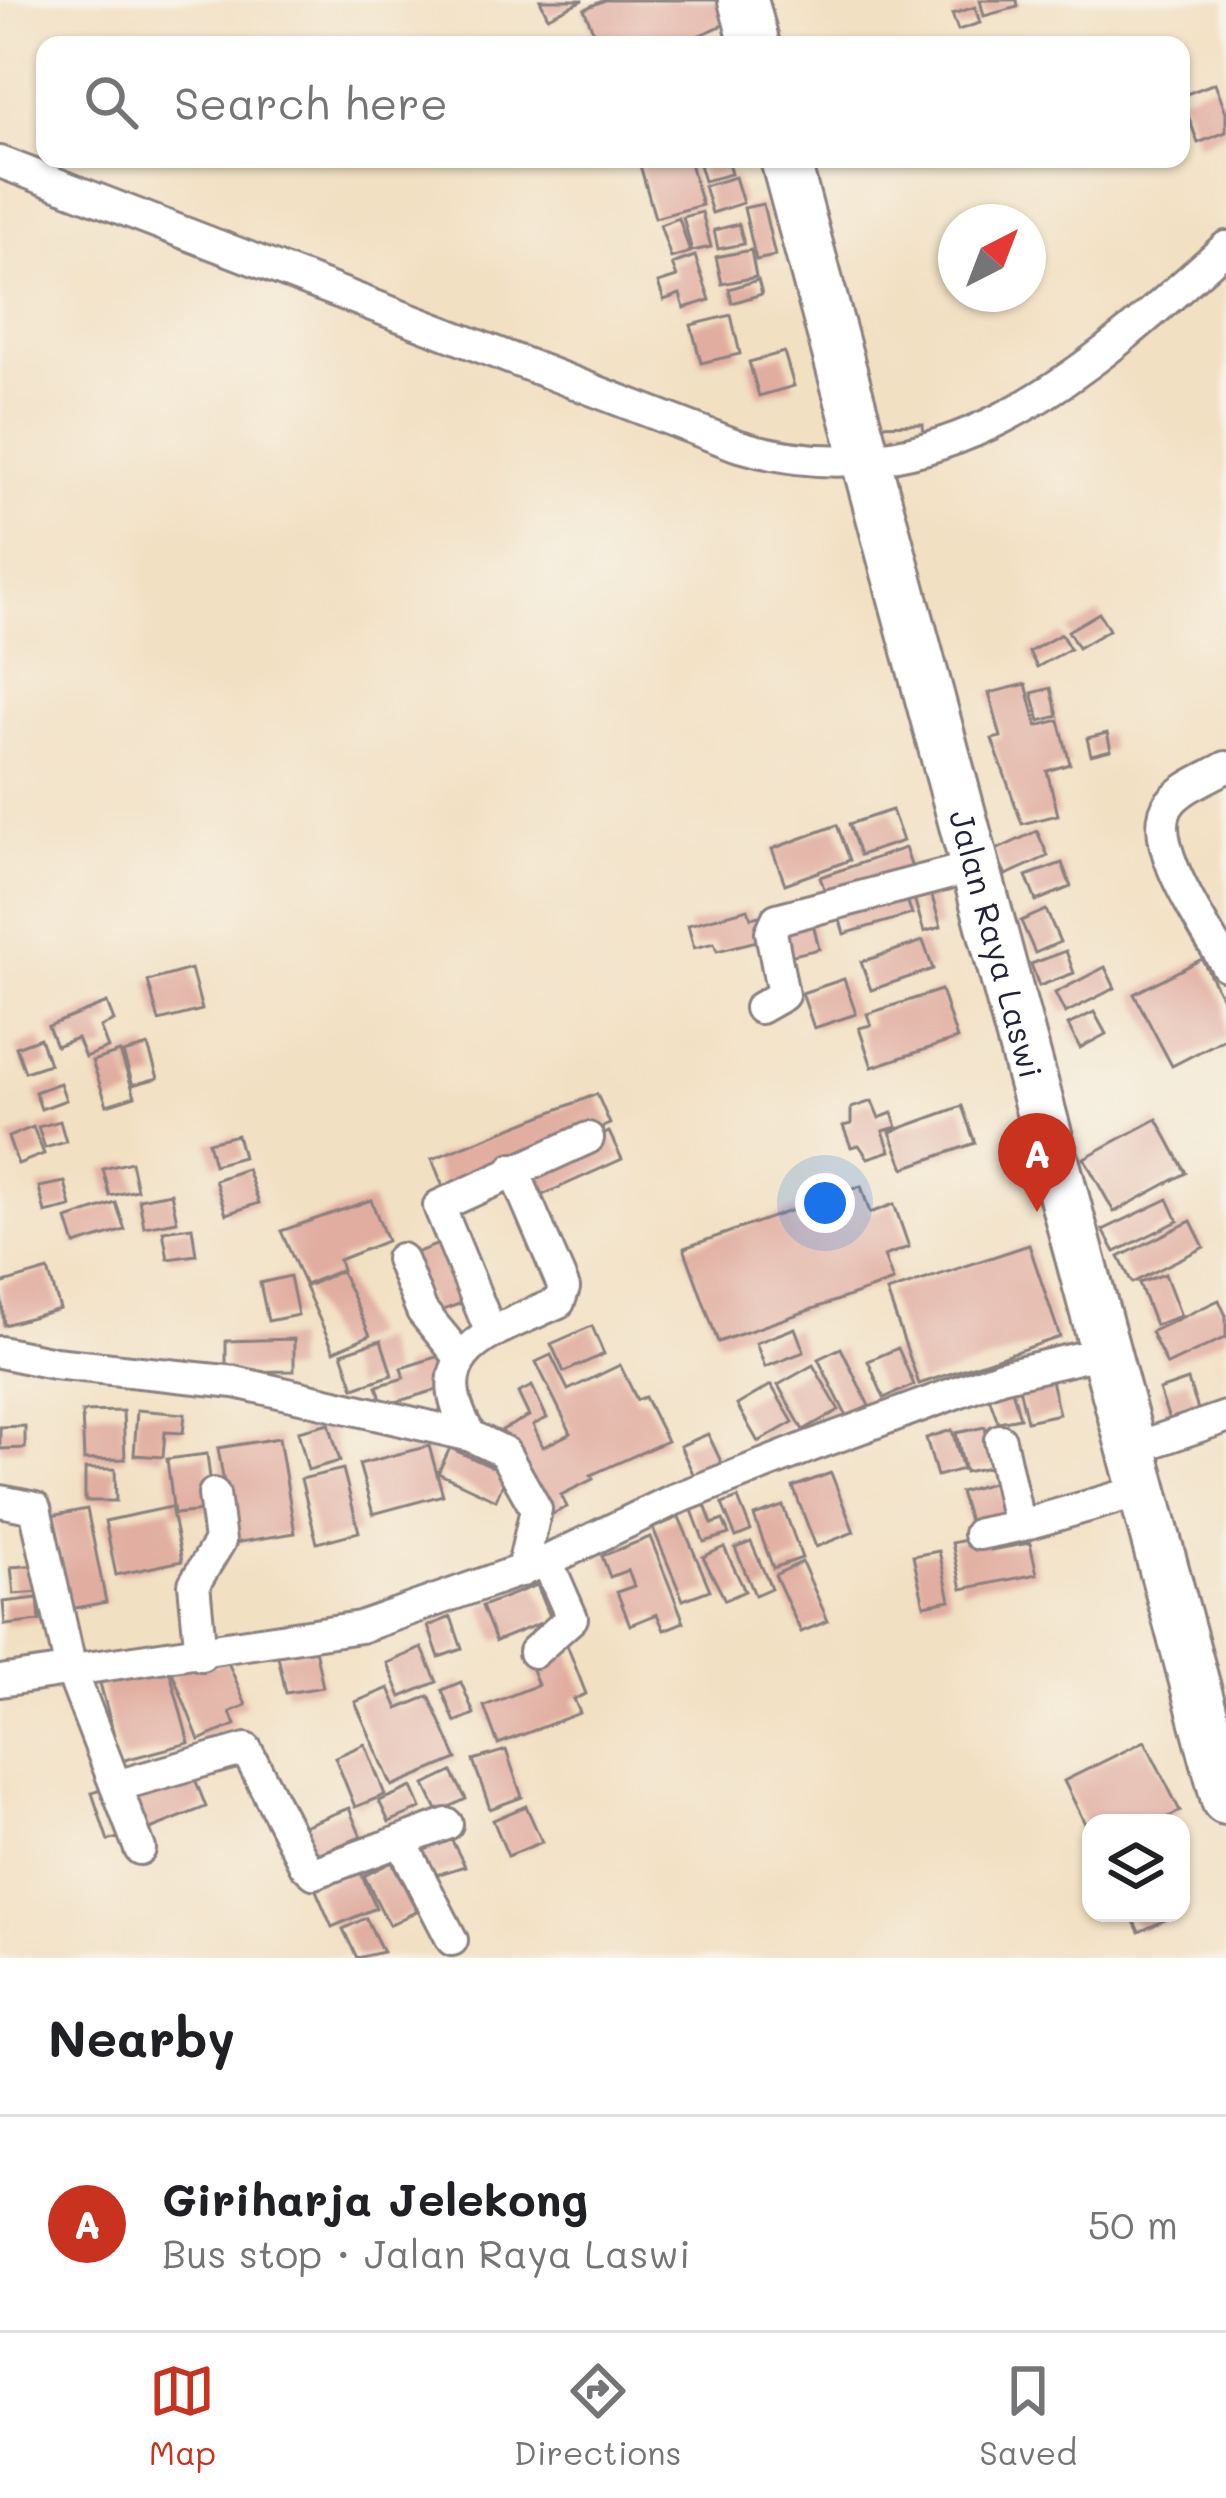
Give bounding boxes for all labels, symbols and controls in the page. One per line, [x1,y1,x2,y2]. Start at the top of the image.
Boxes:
search box [36,36,1190,168]
icon: search [78,69,144,135]
text: Search here [174,73,448,131]
north arrow [938,204,1046,312]
street label: Jalan Raya Laswi [941,805,1054,1083]
pin: A [998,1113,1076,1212]
your location [795,1173,855,1233]
map controls [1082,1814,1190,1922]
button: layers [1082,1814,1190,1922]
text: Nearby [48,2003,235,2070]
text: Giriharja Jelekong [162,2169,588,2227]
text: A [73,2198,101,2249]
text: 50 m [1088,2198,1178,2249]
text: Bus stop · Jalan Raya Laswi [162,2227,691,2278]
tab: Map [149,2358,216,2473]
tab: Directions [514,2358,681,2473]
tab: Saved [979,2358,1077,2473]

